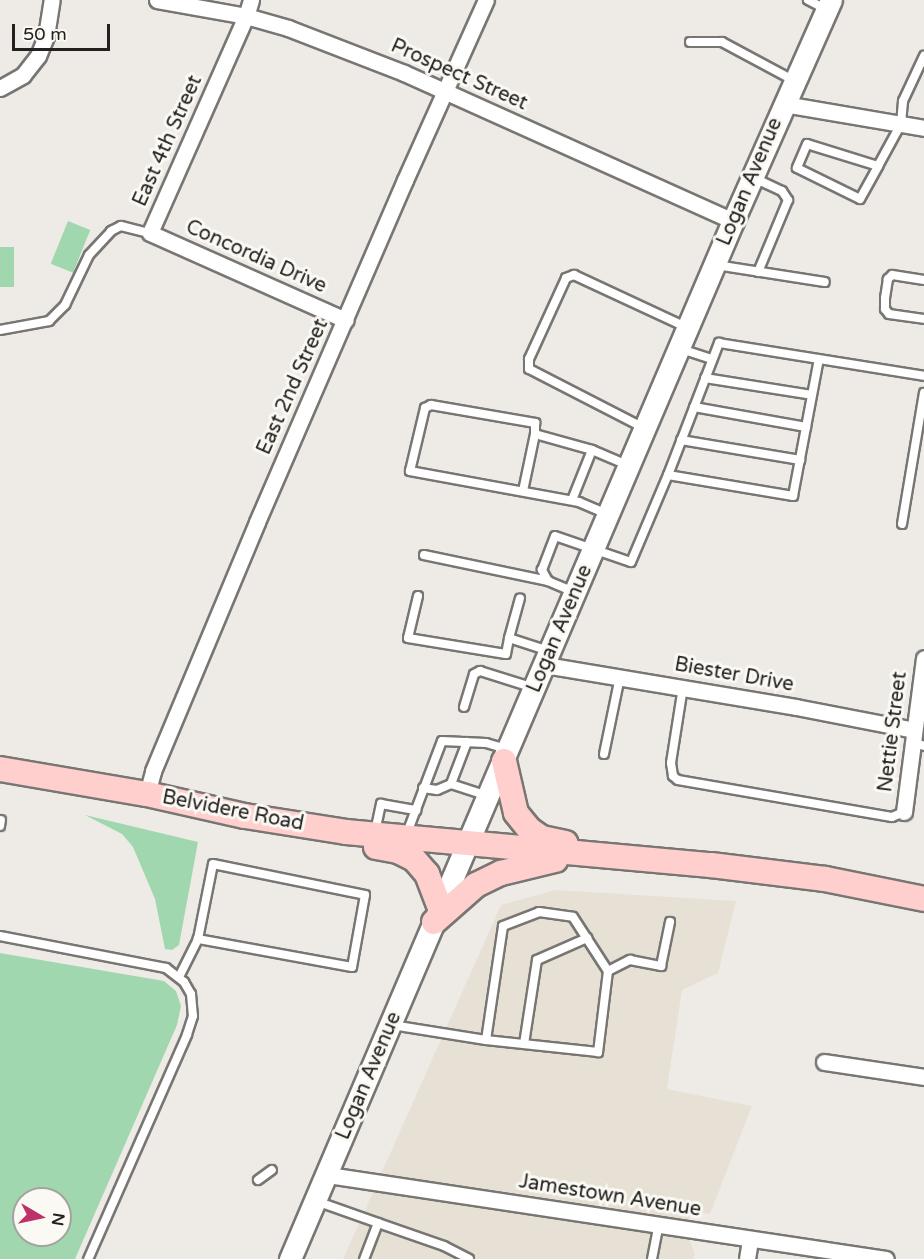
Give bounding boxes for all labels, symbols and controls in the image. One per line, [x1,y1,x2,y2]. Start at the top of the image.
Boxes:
scale bar [15,12,112,50]
text: 50 m [23,23,67,45]
street label: Prospect Street [387,34,531,116]
street label: East 4th Street [128,72,208,210]
street label: Logan Avenue [712,114,788,250]
street label: Concordia Drive [182,215,330,299]
street label: East 2nd Street [252,315,334,459]
street label: Logan Avenue [522,561,598,697]
street label: Biester Drive [673,653,795,697]
street label: Nettie Street [874,670,912,794]
street label: Belvidere Road [160,786,306,836]
street label: Logan Avenue [331,1008,407,1144]
street label: Jamestown Avenue [517,1170,703,1222]
north arrow [12,1187,72,1247]
text: N [47,1212,69,1227]

